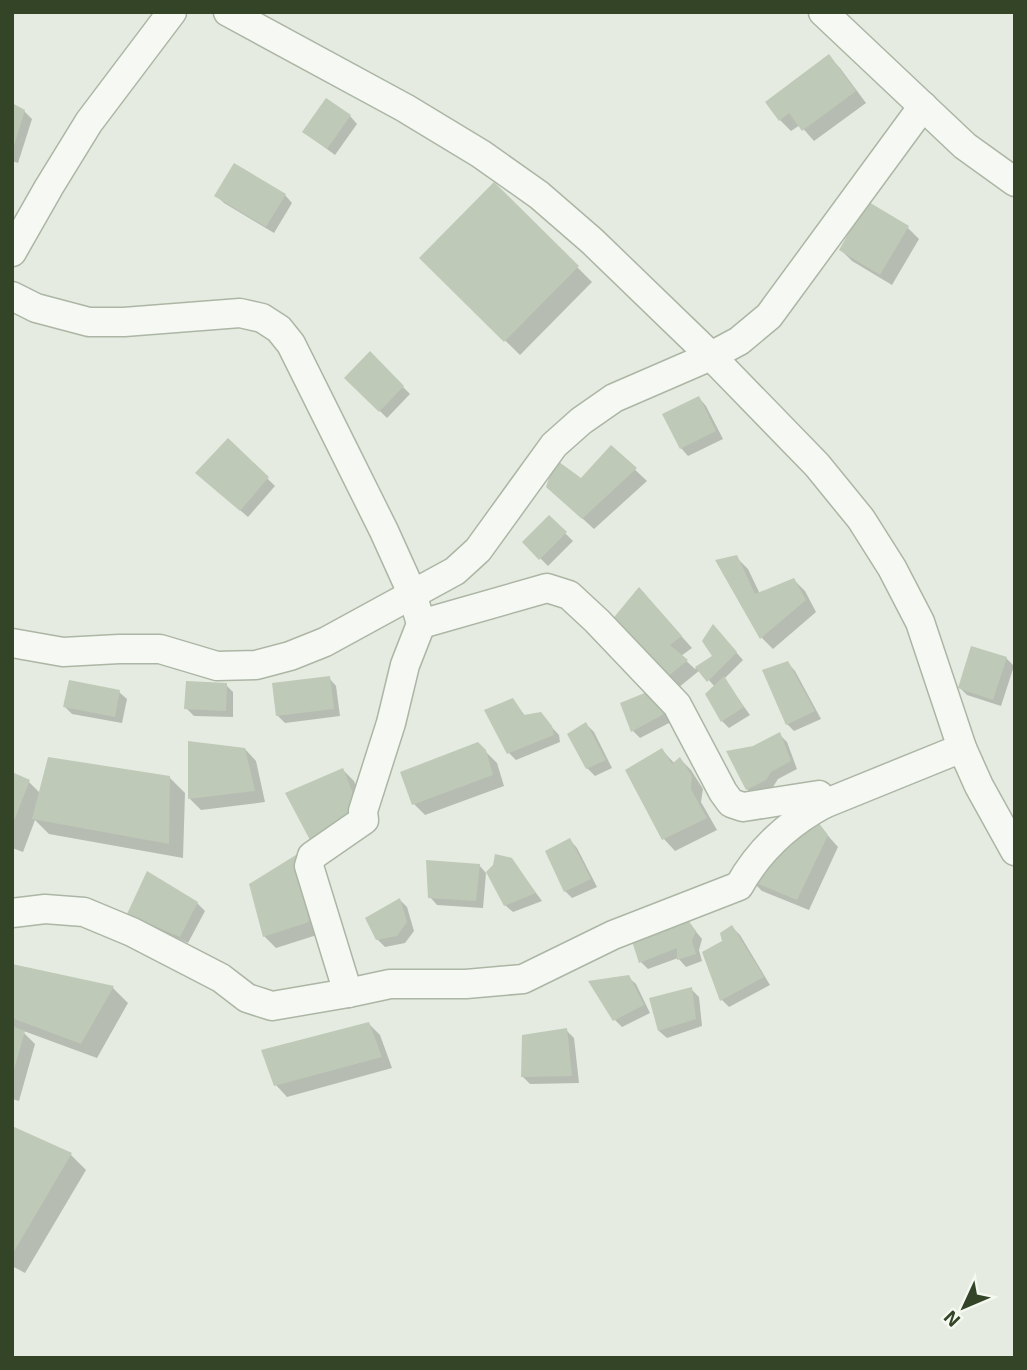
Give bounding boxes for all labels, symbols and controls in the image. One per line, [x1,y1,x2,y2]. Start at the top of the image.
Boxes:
north arrow [929,1272,999,1342]
text: N [938,1306,964,1332]

